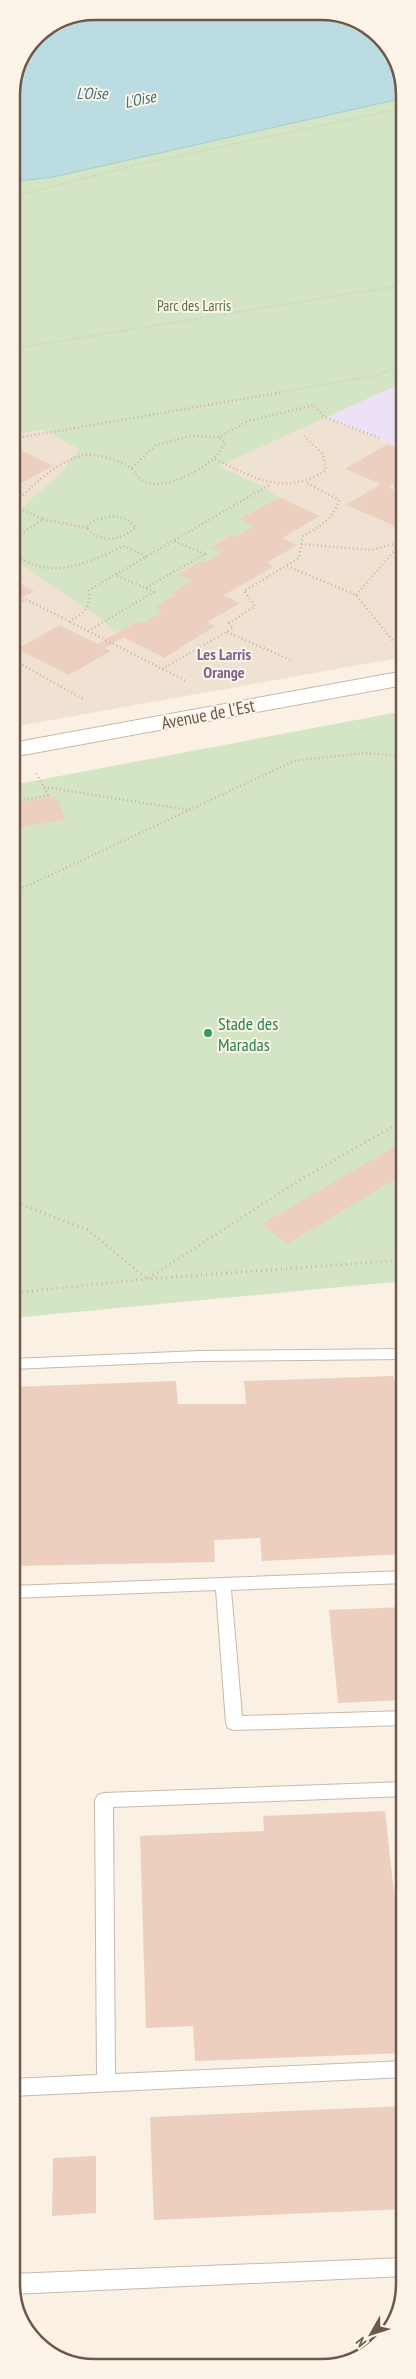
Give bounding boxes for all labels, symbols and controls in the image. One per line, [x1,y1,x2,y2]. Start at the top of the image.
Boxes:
water label: L’Oise [76,83,109,103]
water label: L'Oise [122,86,159,112]
park label: Parc des Larris [157,296,231,315]
district label: Les Larris Orange [197,644,251,682]
street label: Avenue de l'Est [159,694,257,734]
place label: Stade des Maradas [218,1012,278,1056]
marker: Stade des Maradas [202,1027,214,1039]
north arrow [346,2309,396,2359]
text: N [352,2334,370,2351]

